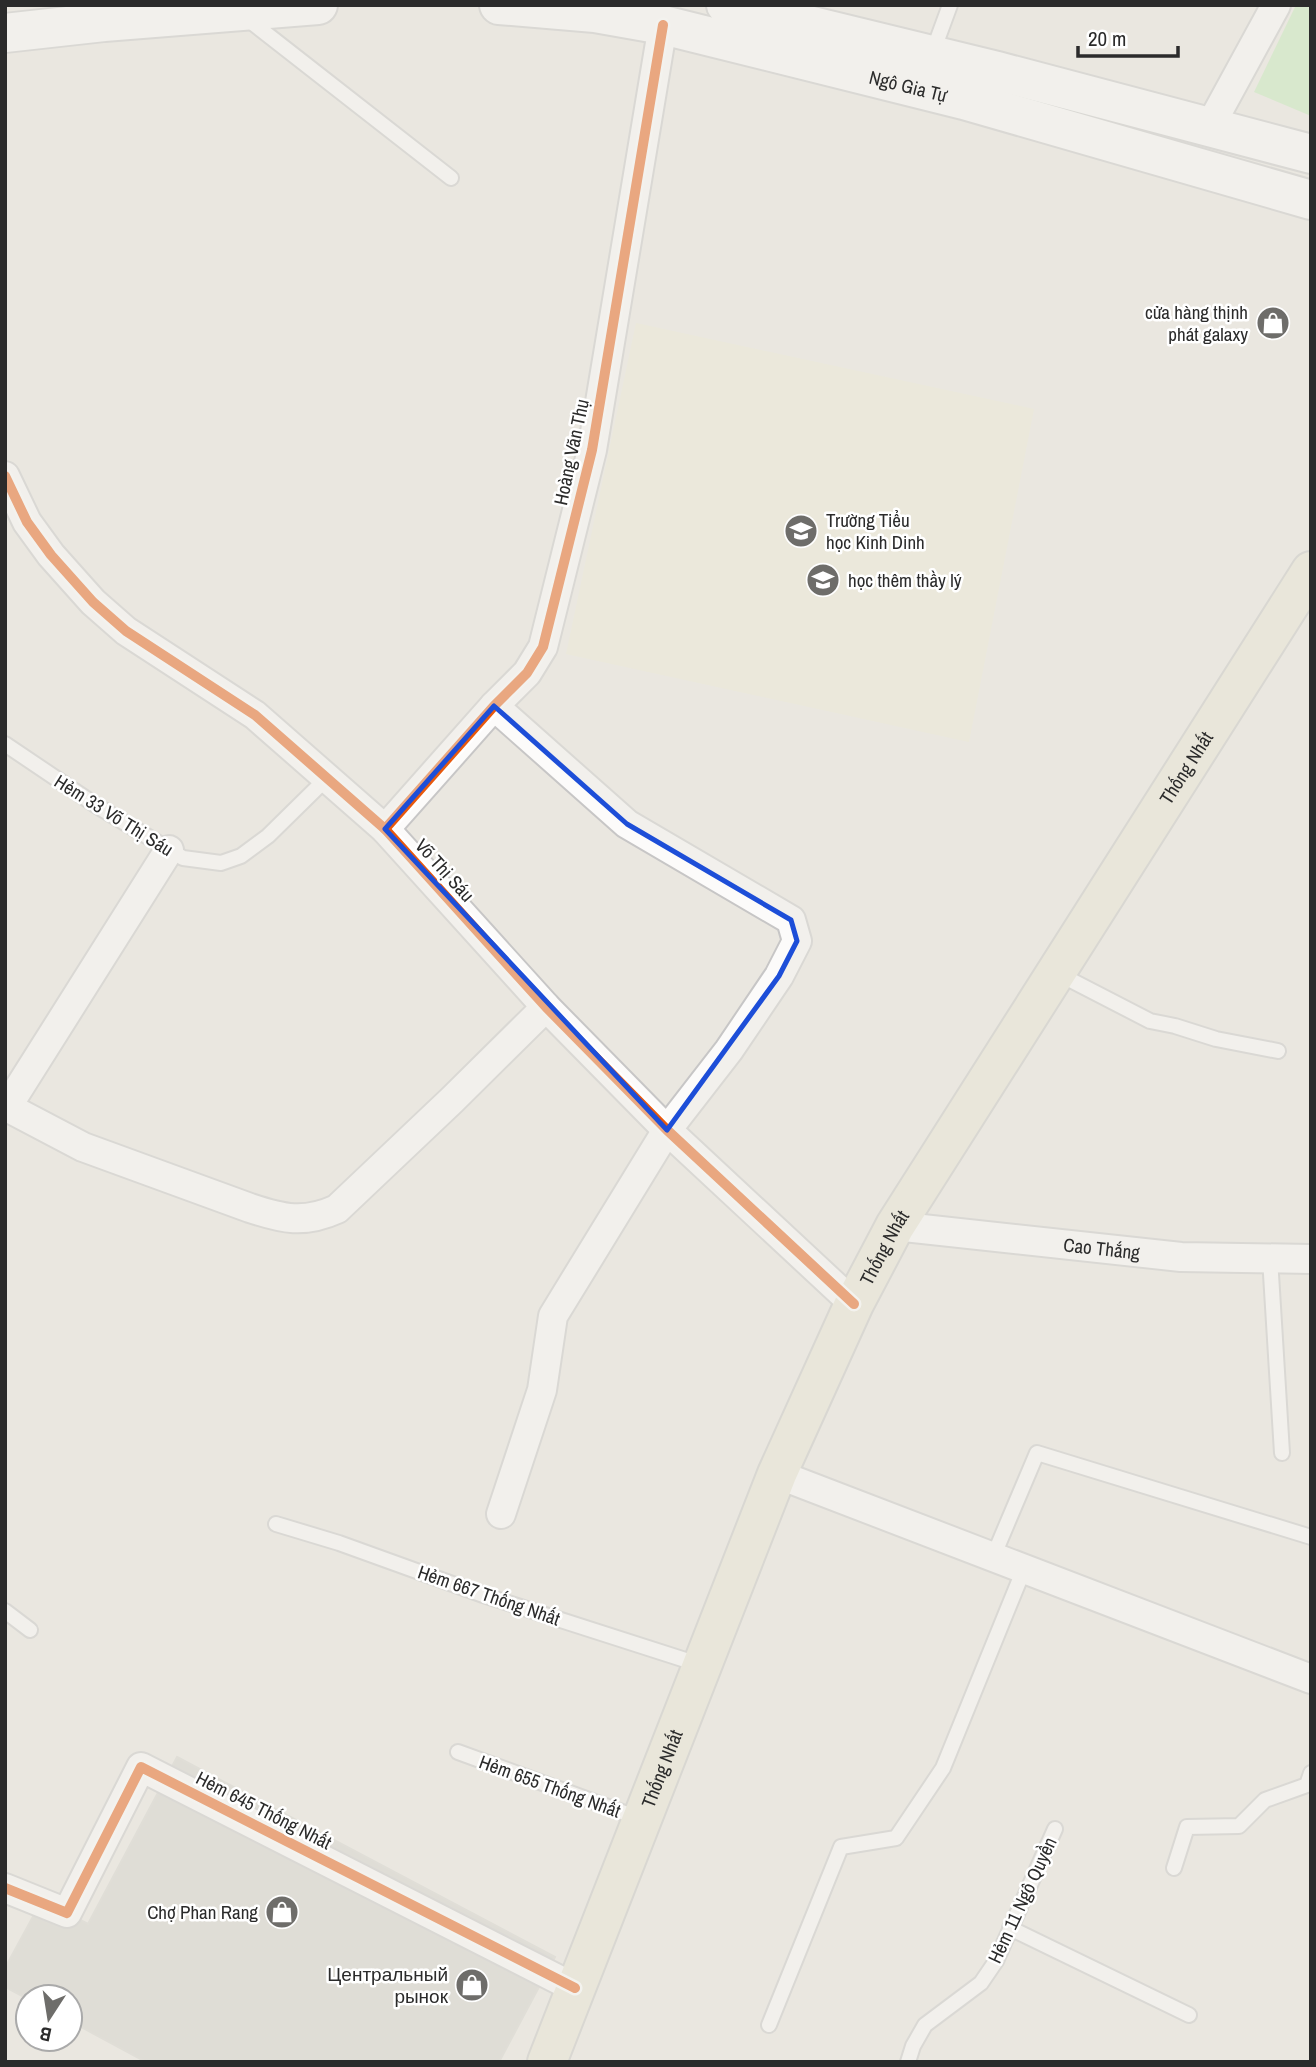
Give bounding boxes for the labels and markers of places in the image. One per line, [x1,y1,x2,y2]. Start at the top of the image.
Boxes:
place label: cửa hàng thịnh phát galaxy [1145,299,1248,347]
shop icon: cửa hàng thịnh phát galaxy [1254,304,1292,342]
place label: Trường Tiểu học Kinh Dinh [826,507,925,555]
school or university icon: Trường Tiểu học Kinh Dinh [782,512,820,550]
school or university icon: học thêm thầy lý [804,561,842,599]
place label: học thêm thầy lý [848,567,962,593]
shop icon: Chợ Phan Rang [263,1893,301,1931]
place label: Chợ Phan Rang [147,1899,258,1925]
place label: Центральный рынок [327,1961,449,2009]
shop icon: Центральный рынок [453,1966,491,2004]

